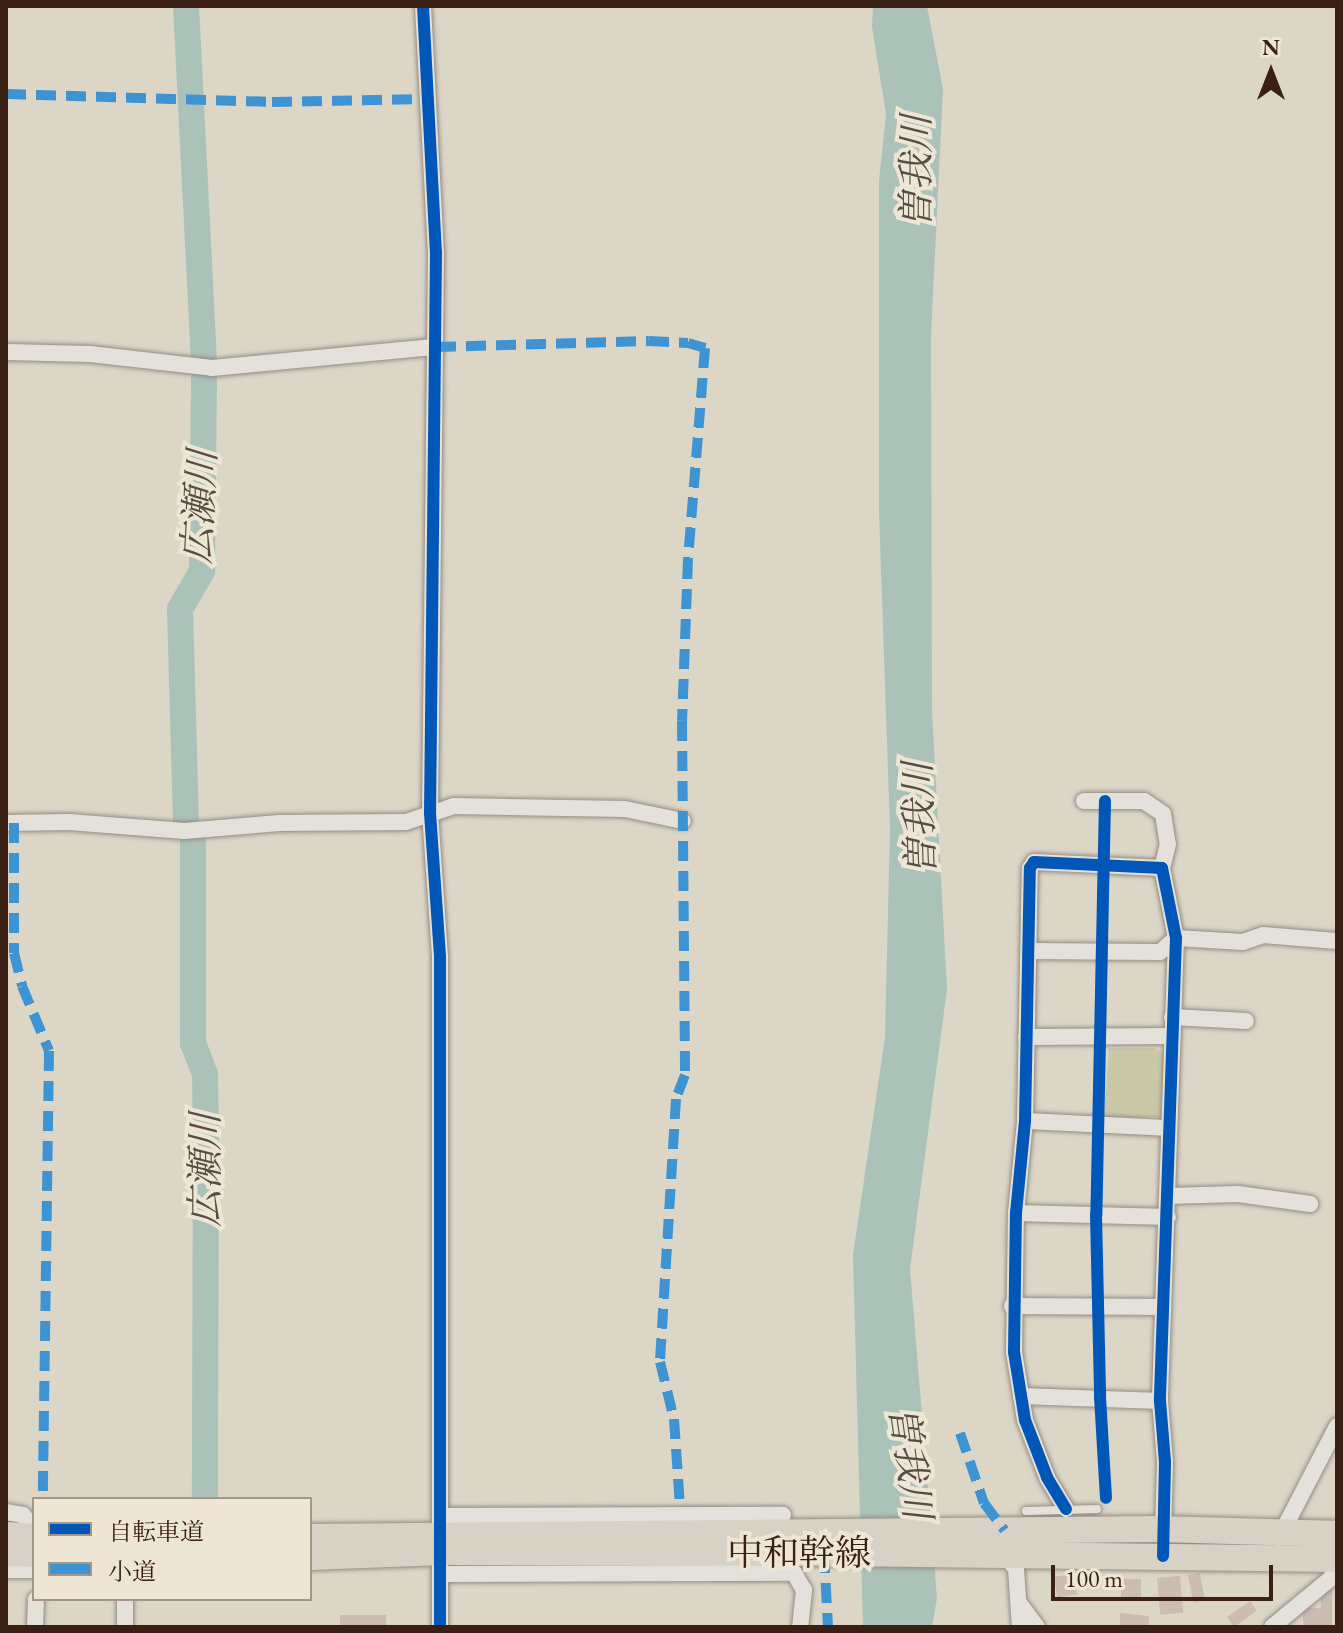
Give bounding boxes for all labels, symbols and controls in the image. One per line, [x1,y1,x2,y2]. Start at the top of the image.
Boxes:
north arrow [1231,32,1311,112]
text: N [1262,33,1280,62]
water label: 曽我川 [893,115,939,229]
water label: 広瀬川 [173,449,225,565]
water label: 曽我川 [894,761,944,877]
water label: 広瀬川 [182,1113,228,1227]
water label: 曽我川 [880,1402,942,1522]
legend [32,1497,312,1601]
text: 自転車道 [108,1516,204,1547]
street label: 中和幹線 [727,1531,871,1575]
scale bar [1055,1549,1277,1599]
text: 小道 [108,1556,156,1587]
text: 100 m [1065,1563,1123,1594]

